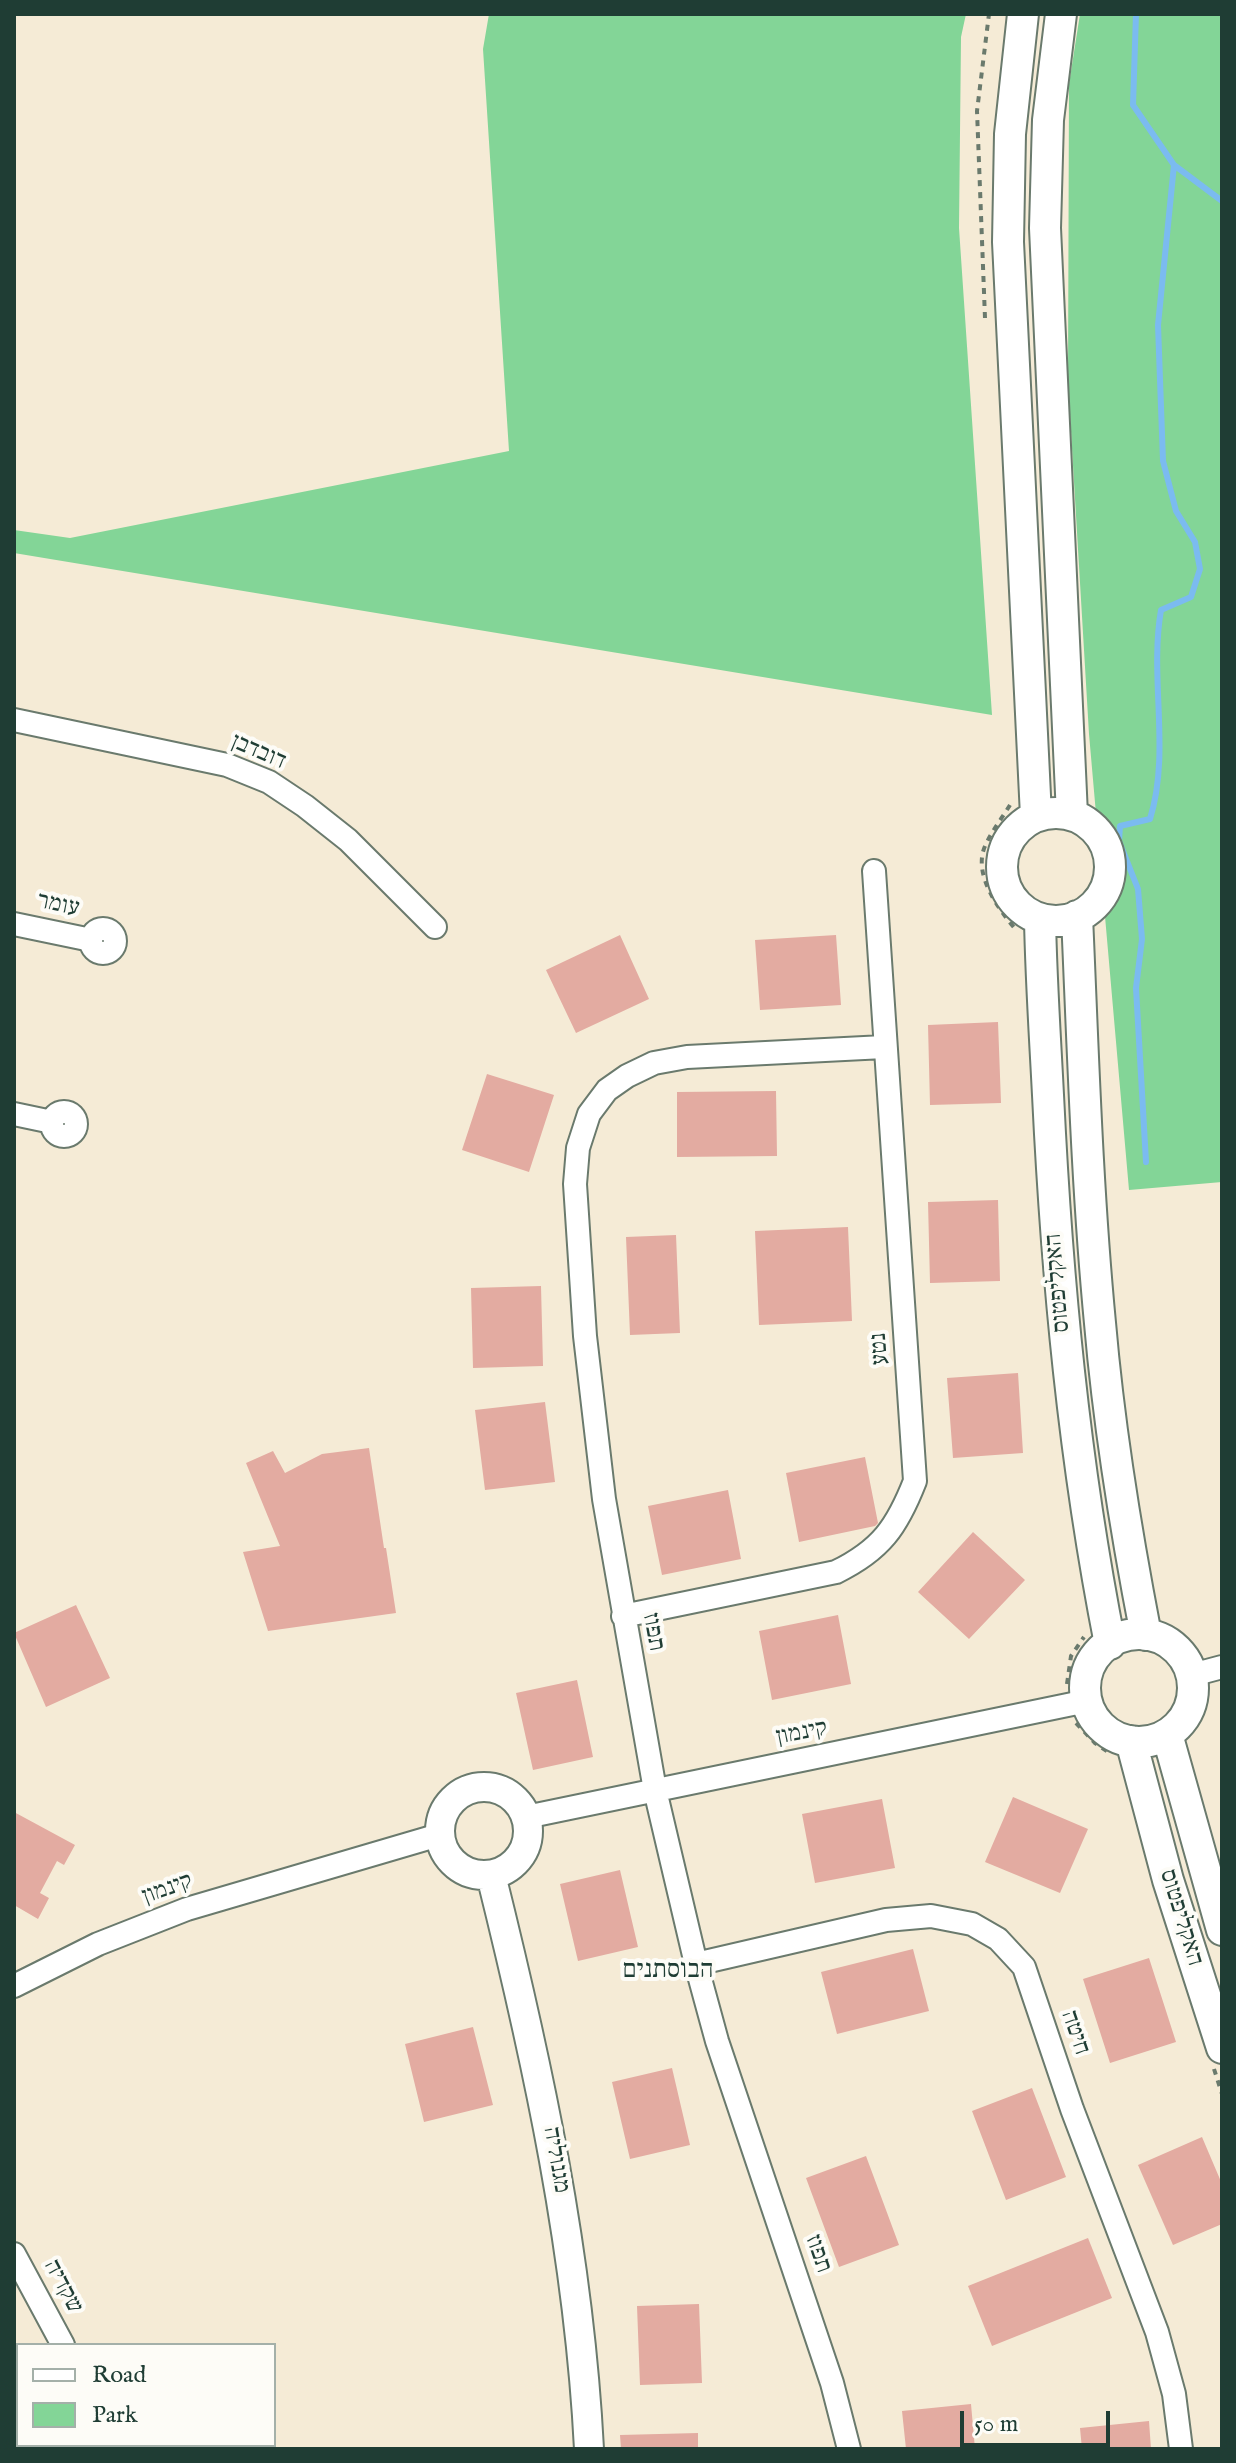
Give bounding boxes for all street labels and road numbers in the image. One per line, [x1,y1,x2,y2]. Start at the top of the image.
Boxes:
street label: דובדבן [226,729,290,777]
street label: עומר [34,888,82,924]
street label: האקליפטוס [1040,1232,1078,1334]
street label: נטע [866,1332,896,1366]
street label: תפוז [634,1611,670,1653]
street label: קינמון [774,1715,830,1753]
street label: האקליפטוס [1152,1866,1208,1970]
street label: קינמון [139,1868,197,1912]
street label: חיטה [1053,2007,1095,2059]
street label: מגנוליה [535,2125,575,2195]
street label: תפוז [797,2231,837,2277]
street label: שקדיה [36,2255,88,2319]

